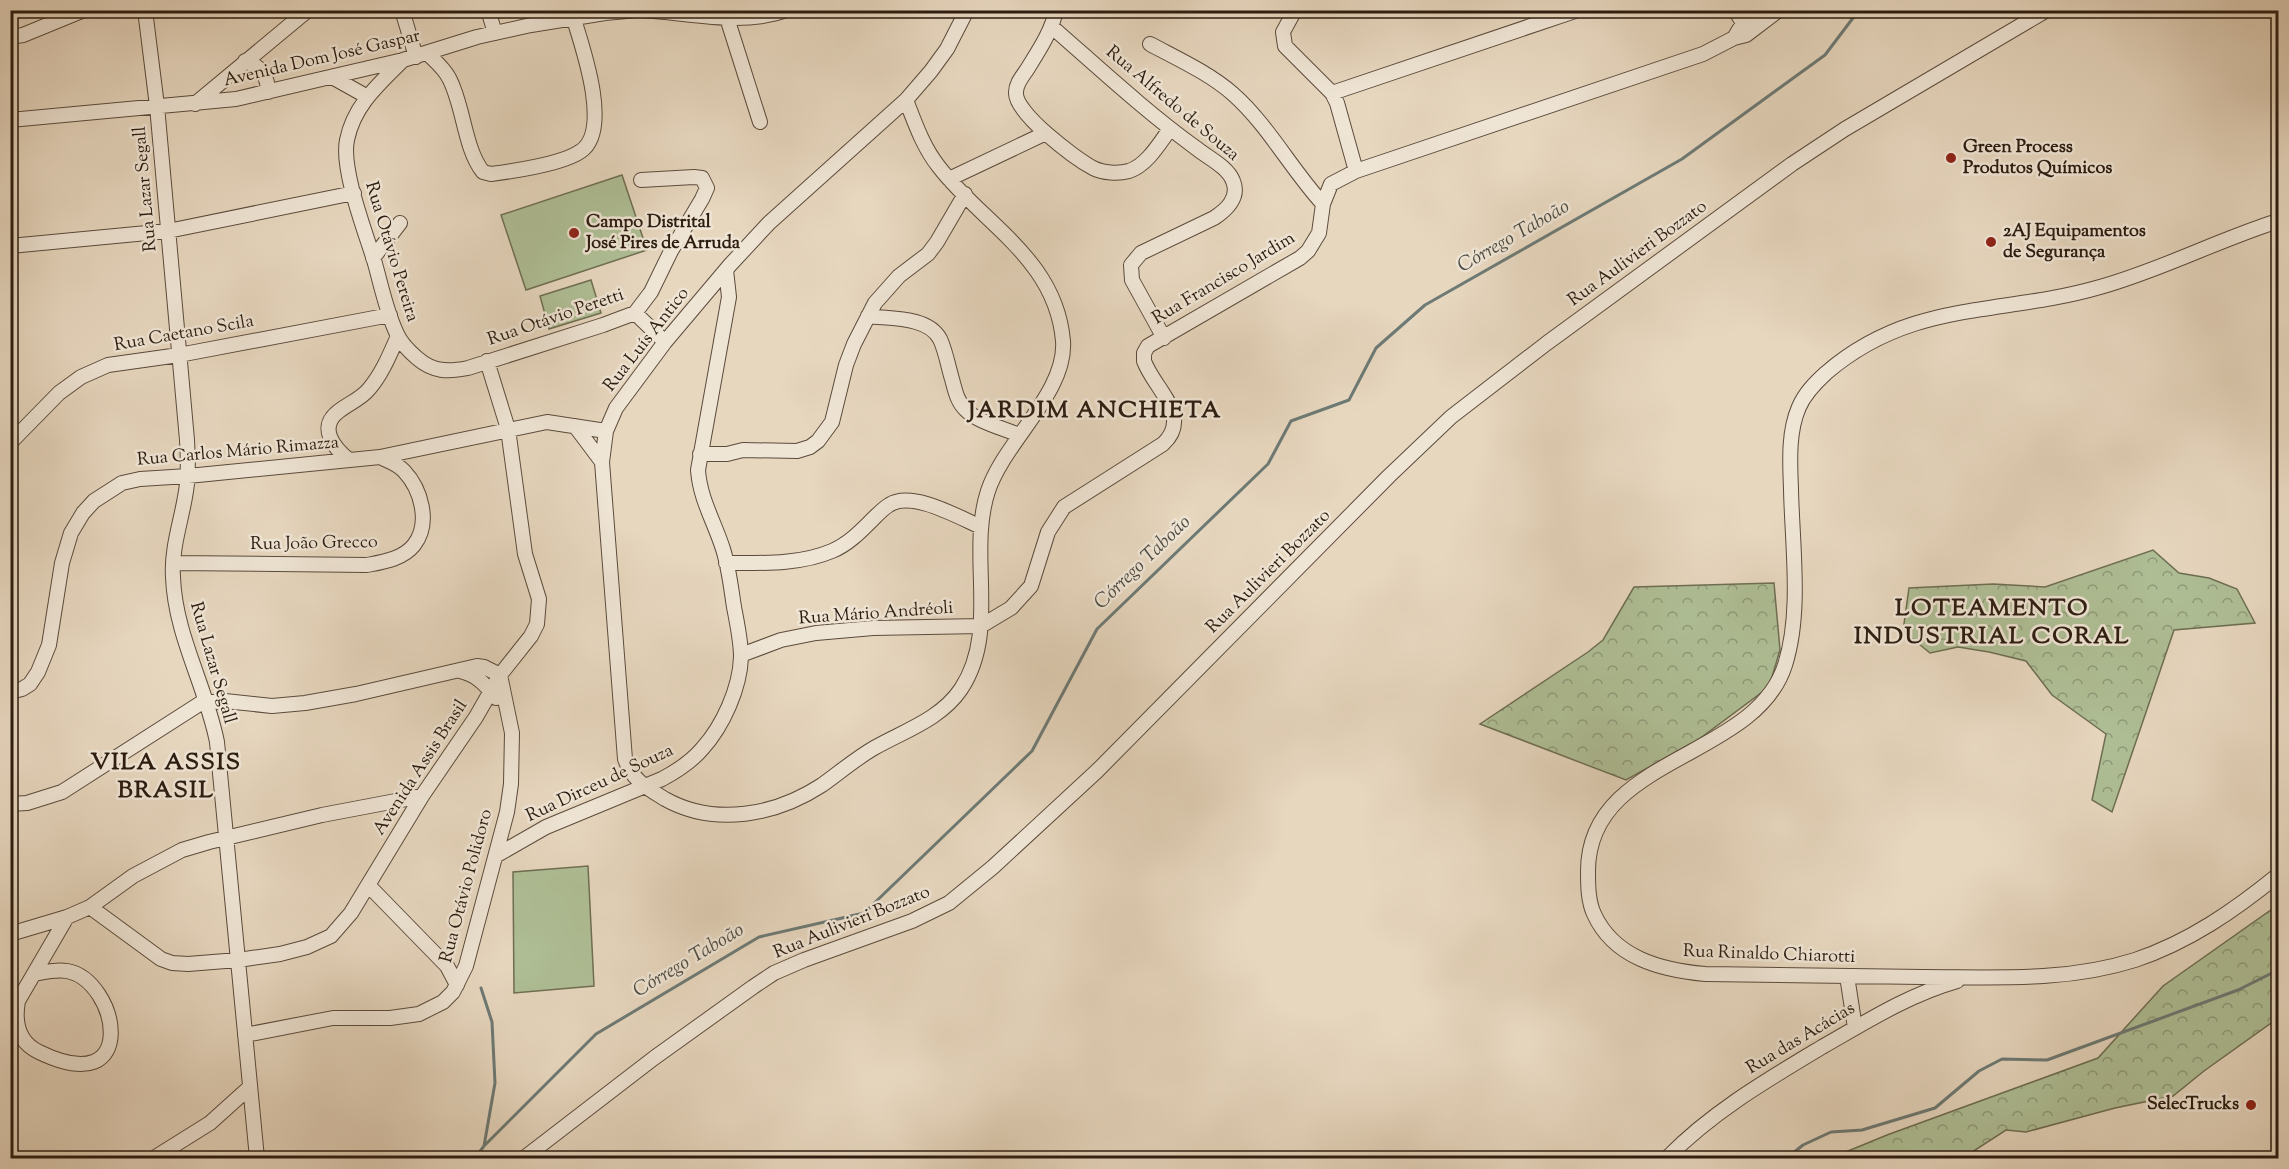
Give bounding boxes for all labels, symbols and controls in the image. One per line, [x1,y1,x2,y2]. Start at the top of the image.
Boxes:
street label: Avenida Dom José Gaspar [221,24,423,94]
street label: Rua Alfredo de Souza [1099,40,1245,168]
street label: Rua Lazar Segall [128,125,164,253]
place label: Green Process Produtos Químicos [1963,135,2112,182]
marker: Green Process Produtos Químicos [1944,151,1958,165]
street label: Rua Otávio Pereira [357,179,425,325]
water label: Córrego Taboão [1453,193,1575,281]
street label: Rua Aulivieri Bozzato [1563,194,1713,314]
place label: Campo Distrital José Pires de Arruda [584,210,741,257]
place label: 2AJ Equipamentos de Segurança [2003,219,2146,266]
marker: Campo Distrital José Pires de Arruda [567,226,581,240]
street label: Rua Francisco Jardim [1148,226,1300,332]
marker: 2AJ Equipamentos de Segurança [1984,235,1998,249]
street label: Rua Otávio Peretti [484,282,628,354]
street label: Rua Luís Antico [598,282,696,398]
street label: Rua Caetano Scila [112,309,256,359]
district label: JARDIM ANCHIETA [966,394,1222,428]
street label: Rua Carlos Mário Rimazza [136,430,340,474]
street label: Rua Aulivieri Bozzato [1201,504,1337,640]
water label: Córrego Taboão [1088,509,1198,617]
street label: Rua João Grecco [250,530,378,558]
district label: LOTEAMENTO INDUSTRIAL CORAL [1854,592,2130,654]
street label: Rua Mário Andréoli [798,596,954,632]
street label: Rua Lazar Segall [182,599,242,727]
street label: Avenida Assis Brasil [367,695,475,841]
street label: Rua Dirceu de Souza [522,738,678,830]
district label: VILA ASSIS BRASIL [90,746,242,808]
street label: Rua Otávio Polidoro [434,806,500,966]
street label: Rua Aulivieri Bozzato [770,880,934,966]
water label: Córrego Taboão [628,916,750,1006]
street label: Rua Rinaldo Chiarotti [1682,939,1856,971]
street label: Rua das Acácias [1742,996,1860,1082]
place label: SelecTrucks [2147,1092,2239,1118]
marker: SelecTrucks [2244,1098,2258,1112]

